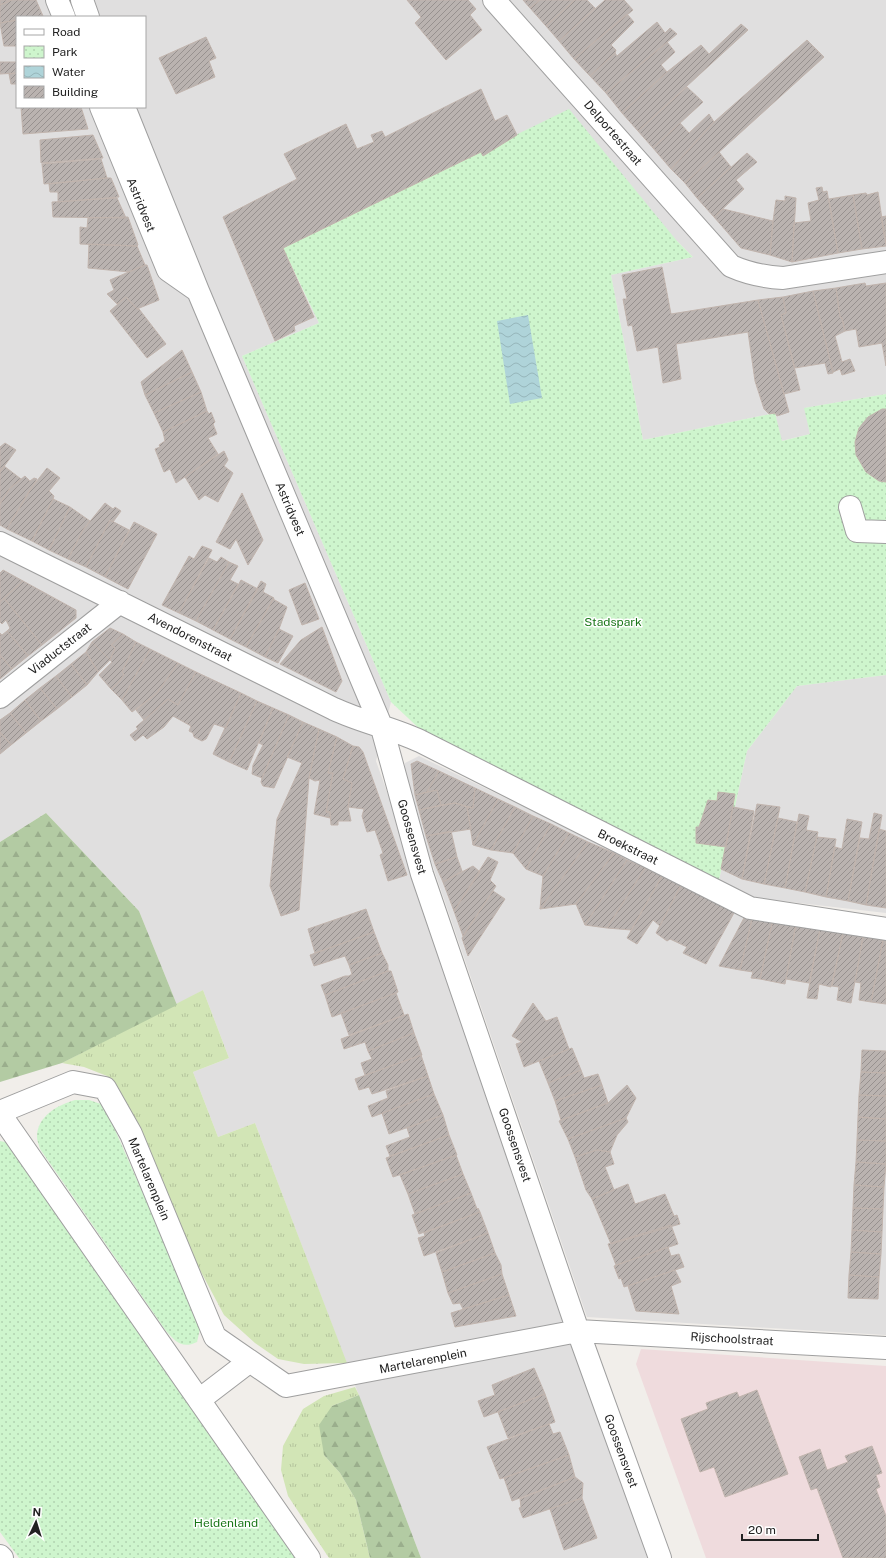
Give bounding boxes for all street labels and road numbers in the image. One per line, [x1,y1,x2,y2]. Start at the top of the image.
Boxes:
street label: Delportestraat [581,98,645,168]
street label: Astridvest [124,176,158,234]
street label: Astridvest [272,480,308,538]
street label: Avendorenstraat [146,610,235,664]
street label: Viaductstraat [26,620,94,678]
street label: Goossensvest [395,798,429,876]
street label: Broekstraat [595,826,661,868]
street label: Goossensvest [496,1106,534,1184]
street label: Martelarenplein [125,1135,173,1223]
street label: Rijschoolstraat [690,1330,774,1348]
street label: Martelarenplein [378,1346,468,1376]
street label: Goossensvest [601,1412,641,1490]

